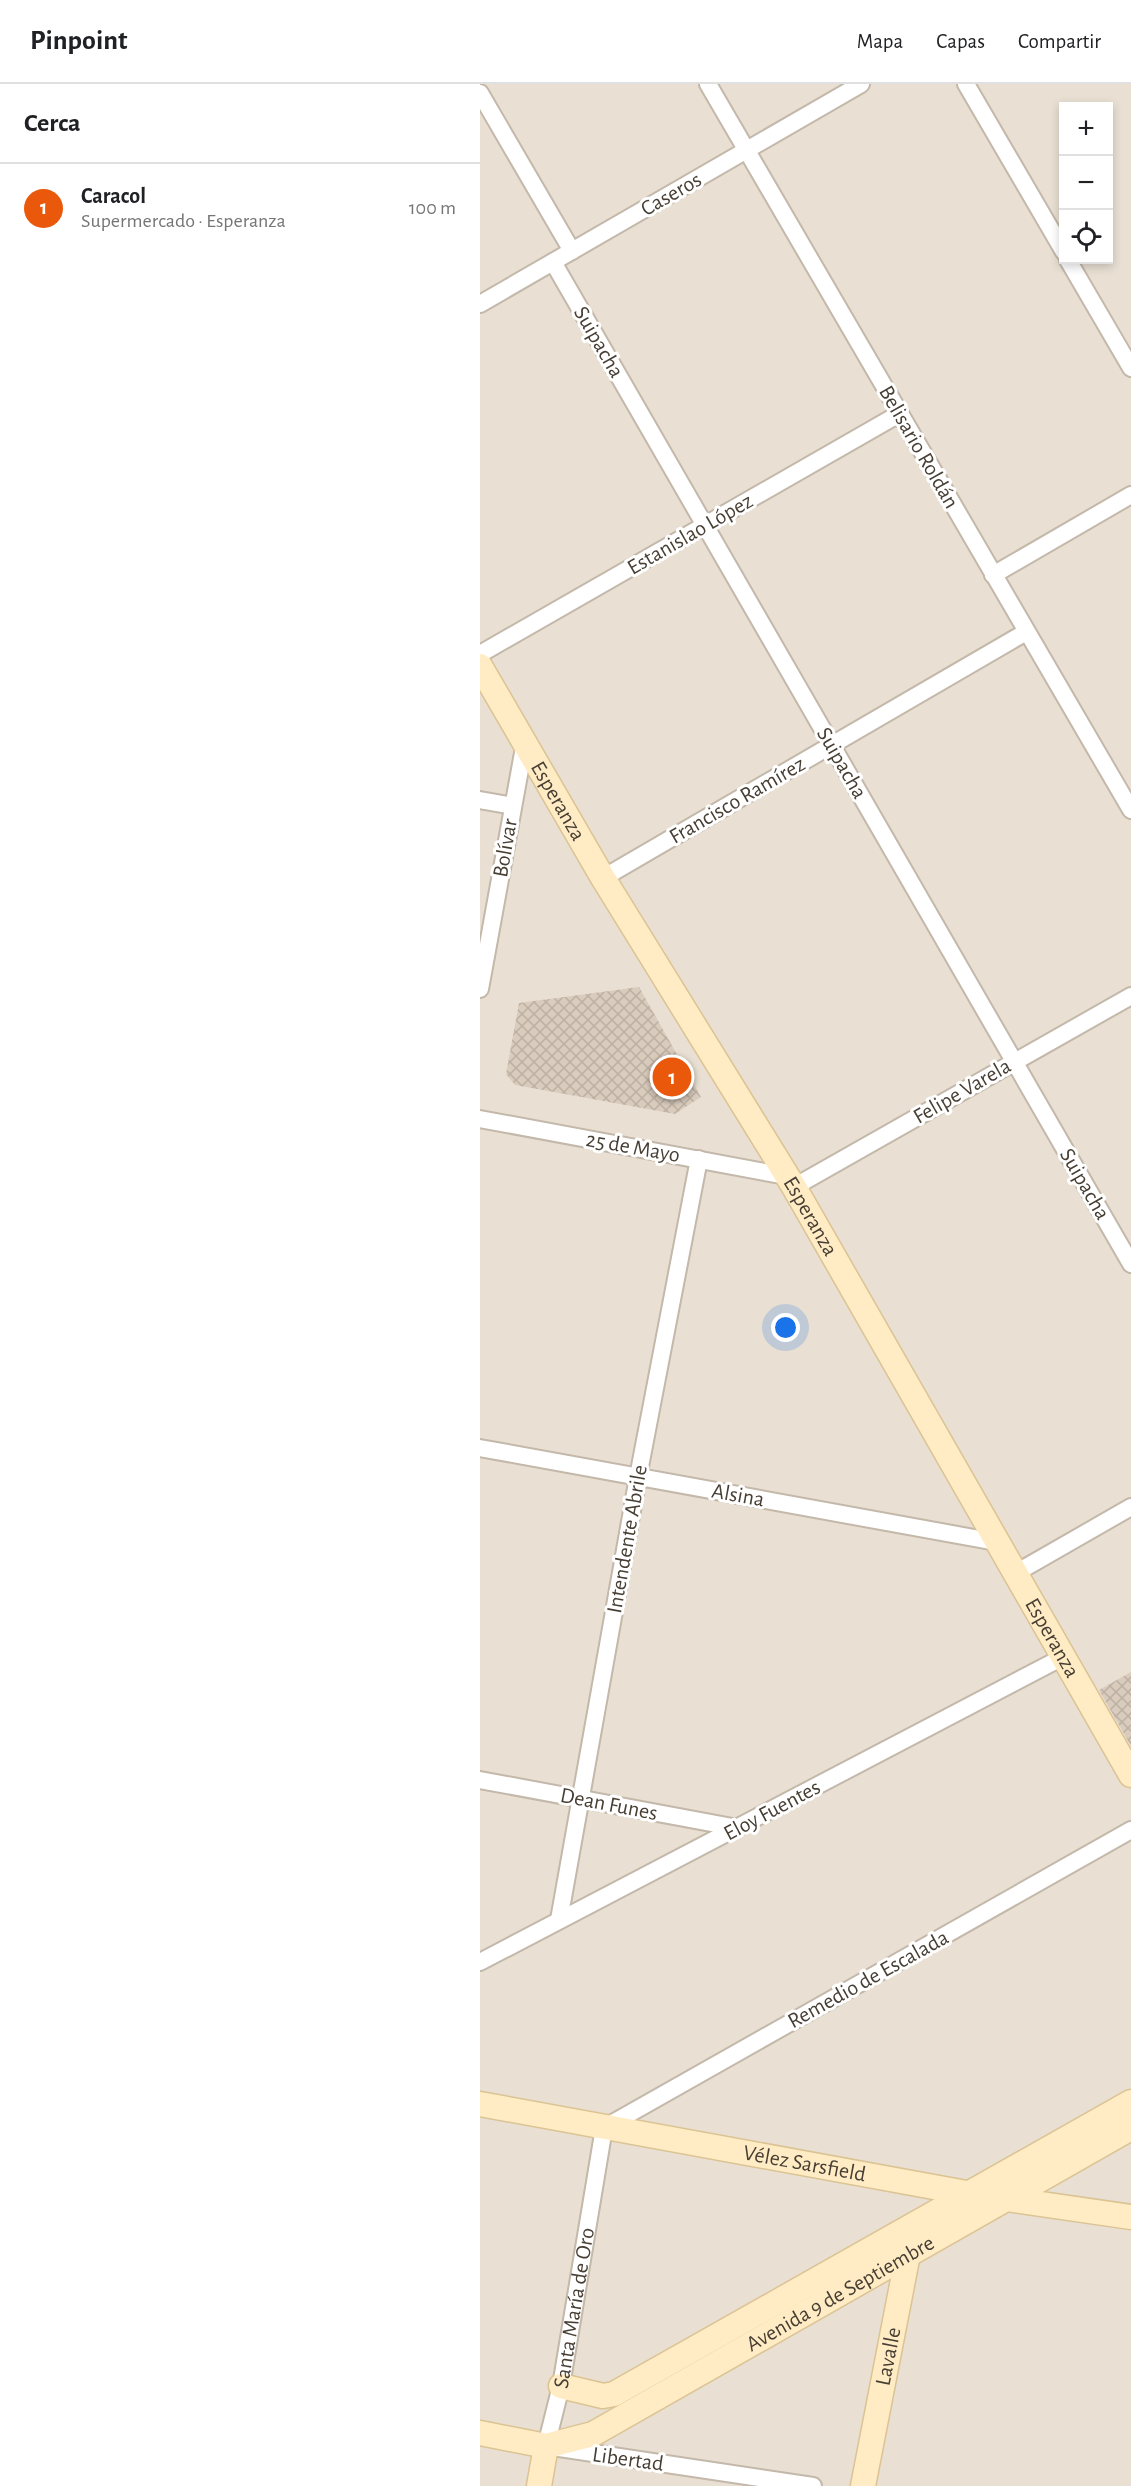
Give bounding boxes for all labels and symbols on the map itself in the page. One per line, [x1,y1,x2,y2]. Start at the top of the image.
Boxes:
street label: Caseros [637,168,705,220]
street label: Suipacha [570,303,628,381]
street label: Belisario Roldán [875,382,963,512]
street label: Estanislao López [624,489,756,579]
street label: Suipacha [813,724,871,802]
street label: Francisco Ramírez [665,752,809,848]
street label: Esperanza [527,758,590,844]
street label: Bolívar [489,817,521,879]
pin: 1 [652,1054,692,1100]
street label: Felipe Varela [909,1054,1015,1128]
street label: 25 de Mayo [584,1128,682,1166]
street label: Suipacha [1056,1145,1114,1223]
street label: Esperanza [779,1173,842,1260]
your location [771,1313,800,1342]
street label: Intendente Abrile [603,1463,651,1615]
street label: Alsina [710,1480,766,1510]
street label: Esperanza [1021,1594,1084,1681]
street label: Eloy Fuentes [720,1775,824,1845]
street label: Dean Funes [559,1784,659,1824]
street label: Remedio de Escalada [784,1926,952,2032]
street label: Vélez Sarsfield [742,2141,868,2185]
street label: Santa María de Oro [550,2226,598,2390]
street label: Avenida 9 de Septiembre [742,2231,938,2356]
street label: Lavalle [872,2325,905,2388]
street label: Libertad [591,2443,665,2475]

